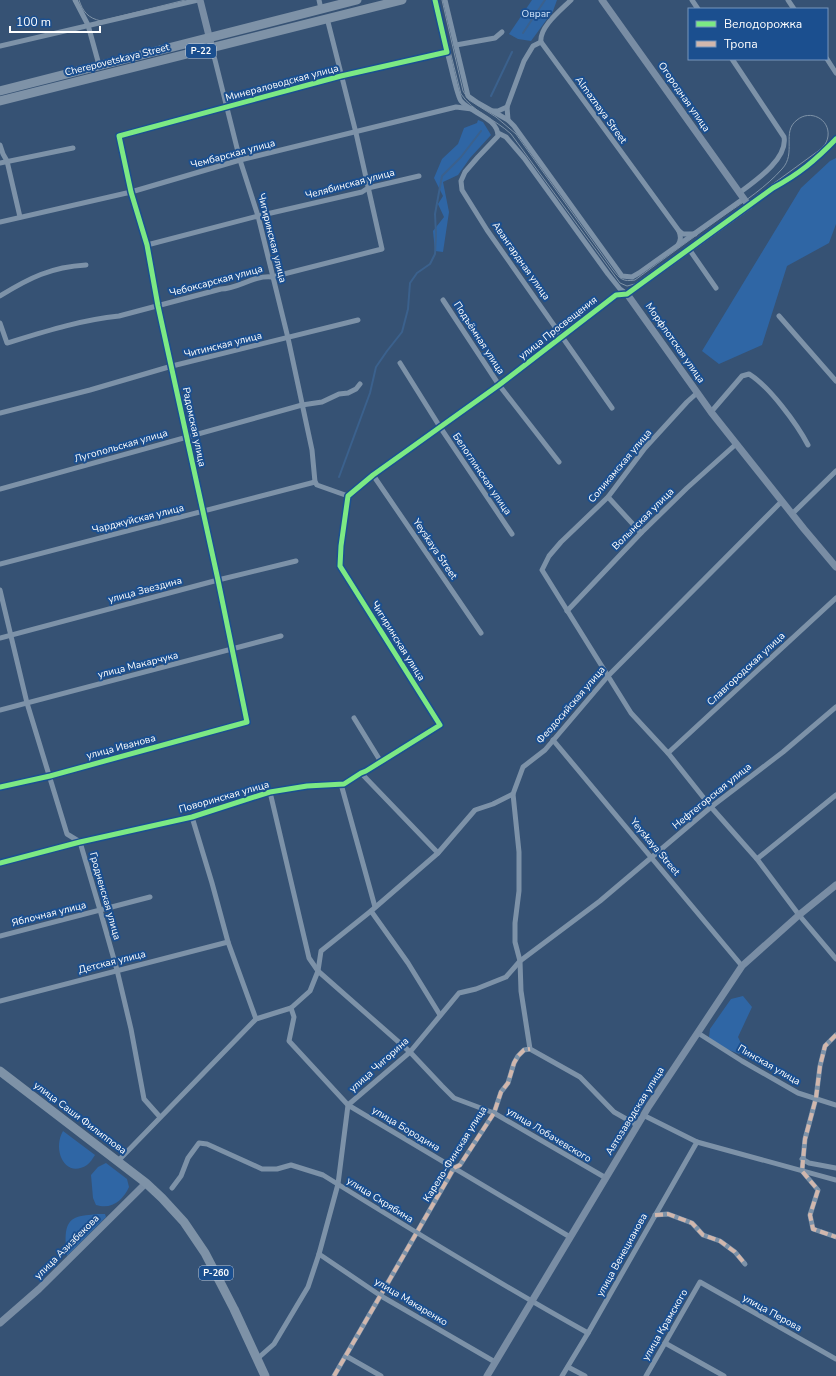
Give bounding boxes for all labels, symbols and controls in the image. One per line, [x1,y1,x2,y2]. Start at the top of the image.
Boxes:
park label: Овраг [522,7,551,21]
scale bar [10,8,100,34]
legend [688,8,828,60]
text: 100 m [16,14,51,30]
text: Велодорожка [724,16,802,32]
text: Тропа [724,36,758,52]
street label: Cherepovetskaya Street [63,40,171,80]
road number: Р-22 [186,44,216,58]
street label: Огородная улица [655,59,713,135]
street label: Минераловодская улица [224,61,340,105]
street label: Almaznaya Street [572,74,630,147]
street label: Чембарская улица [189,136,277,172]
street label: Челябинская улица [304,165,396,203]
street label: Чигиринская улица [254,192,290,284]
street label: Авангардная улица [489,219,553,303]
street label: Чебоксарская улица [168,262,264,300]
street label: улица Просвещения [516,293,600,363]
street label: Подъёмная улица [450,299,508,377]
street label: Морфлотская улица [642,300,708,386]
street label: Читинская улица [183,329,263,361]
street label: Радомская улица [179,386,209,468]
street label: Лугопольская улица [73,426,169,466]
street label: Соликамская улица [585,426,655,506]
street label: Белоглинская улица [449,430,515,518]
street label: Волынская улица [609,485,677,553]
street label: Чарджуйская улица [91,501,185,537]
street label: Yeyskaya Street [409,515,461,583]
street label: улица Звездина [107,573,183,607]
street label: Чигиринская улица [368,598,428,684]
street label: Славгородская улица [704,629,788,709]
street label: улица Макарчука [96,648,180,682]
street label: Феодосийская улица [533,663,609,747]
street label: улица Иванова [85,731,157,763]
street label: Нефтегорская улица [670,760,754,832]
street label: Поворинская улица [177,777,271,817]
street label: Yeyskaya Street [626,815,683,879]
street label: Гродненская улица [86,851,124,941]
street label: Яблочная улица [10,898,88,930]
street label: Детская улица [77,947,147,977]
street label: улица Чигорина [346,1034,412,1096]
street label: Пинская улица [735,1041,803,1089]
street label: Автозаводская улица [602,1064,668,1158]
street label: улица Саши Филиппова [31,1078,129,1158]
street label: улица Бородина [369,1103,443,1155]
street label: Карело-Финская улица [420,1104,490,1204]
street label: улица Лобачевского [504,1104,594,1166]
street label: улица Скрябина [344,1174,416,1226]
street label: улица Венецианова [593,1211,651,1299]
street label: улица Азизбекова [32,1212,102,1282]
road number: Р-260 [199,1266,233,1280]
street label: улица Макаренко [372,1275,451,1330]
street label: улица Крамского [639,1286,691,1363]
street label: улица Перова [740,1291,804,1335]

